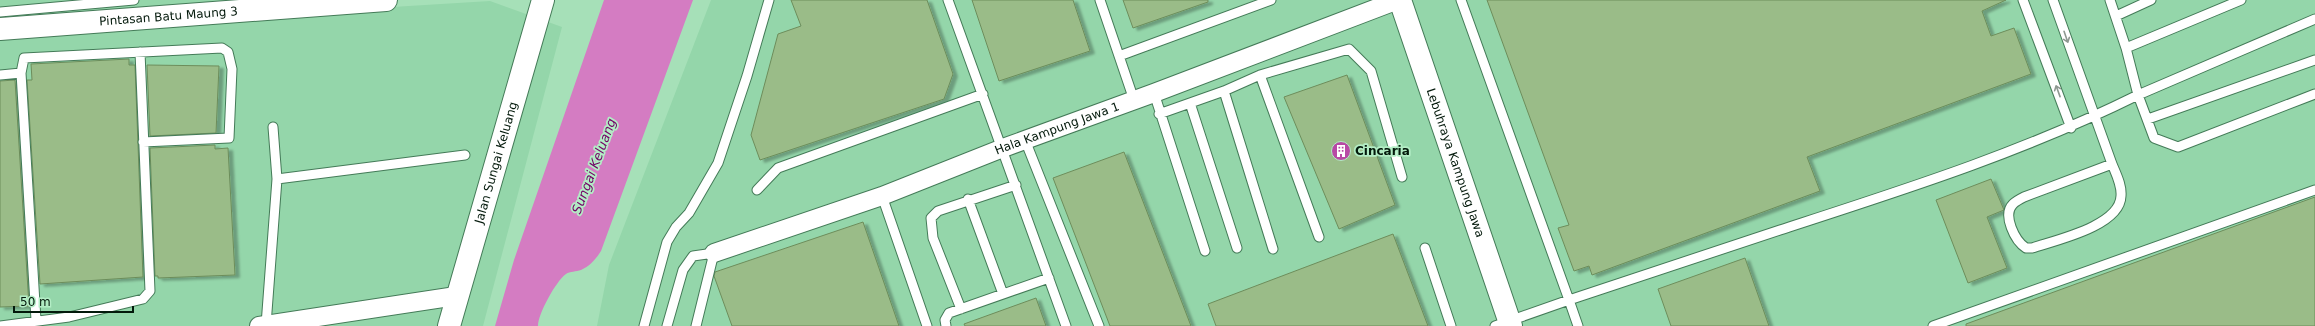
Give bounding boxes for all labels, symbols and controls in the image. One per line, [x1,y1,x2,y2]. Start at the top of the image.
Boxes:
street label: Pintasan Batu Maung 3 [99,4,238,29]
one-way arrow [2063,30,2070,43]
one-way arrow [2053,86,2061,98]
street label: Lebuhraya Kampung Jawa [1424,87,1487,239]
street label: Hala Kampung Jawa 1 [993,99,1121,158]
street label: Jalan Sungai Keluang [472,100,520,226]
water label: Sungai Keluang [569,116,619,216]
building icon: Cincaria [1330,140,1352,162]
place label: Cincaria [1355,144,1410,158]
scale bar [14,288,133,314]
text: 50 m [20,295,51,309]

